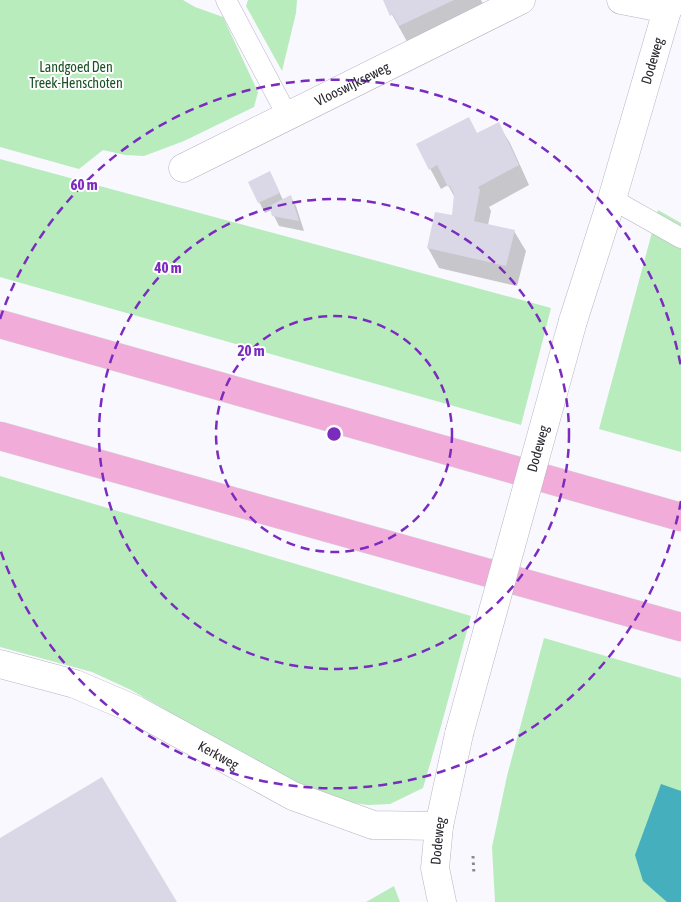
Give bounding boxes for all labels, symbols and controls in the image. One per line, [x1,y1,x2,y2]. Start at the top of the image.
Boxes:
street label: Dodeweg [638,36,667,86]
park label: Landgoed Den Treek-Henschoten [29,59,123,91]
street label: Vlooswijkseweg [312,59,392,109]
text: 60 m [71,176,98,193]
text: 40 m [154,259,182,276]
text: 20 m [238,342,265,359]
street label: Dodeweg [524,423,552,474]
centre of rings [325,425,343,443]
street label: Kerkweg [195,738,242,773]
street label: Dodeweg [427,815,449,865]

